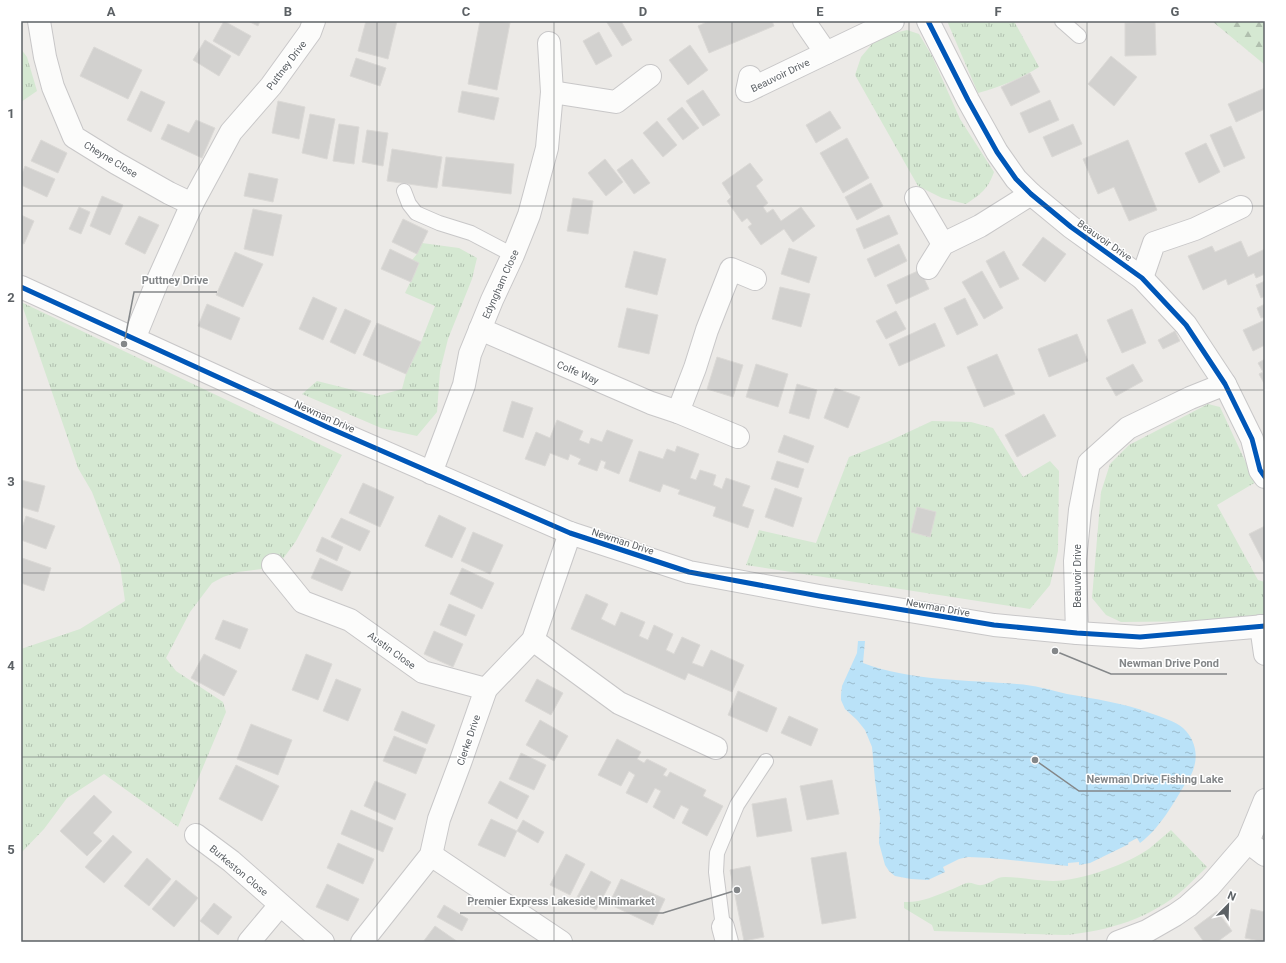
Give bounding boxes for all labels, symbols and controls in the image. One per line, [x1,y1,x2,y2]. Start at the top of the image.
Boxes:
text: A [107,4,116,19]
text: B [284,4,292,19]
text: C [462,4,471,19]
text: D [639,4,647,19]
text: E [816,4,824,19]
text: F [994,4,1002,19]
text: G [1171,4,1180,19]
street label: Puttney Drive [264,39,308,92]
street label: Beauvoir Drive [749,57,811,94]
text: 1 [7,106,15,121]
street label: Cheyne Close [82,139,139,180]
street label: Beauvoir Drive [1075,218,1134,263]
street label: Edyngham Close [480,248,521,320]
callout: Puttney Drive [134,269,217,292]
text: Puttney Drive [142,274,208,287]
text: 2 [7,290,15,305]
street label: Colfe Way [555,359,601,386]
street label: Newman Drive [293,398,357,435]
text: 3 [7,474,15,489]
street label: Newman Drive [590,526,655,557]
street label: Beauvoir Drive [1072,544,1083,608]
street label: Newman Drive [905,596,971,619]
street label: Austin Close [366,630,418,671]
callout: Newman Drive Pond [1111,651,1227,674]
text: Newman Drive Pond [1119,657,1219,670]
text: 4 [7,658,15,673]
street label: Clerke Drive [455,713,482,767]
callout: Newman Drive Fishing Lake [1079,768,1231,791]
text: Newman Drive Fishing Lake [1087,773,1223,786]
text: 5 [7,842,15,857]
street label: Burkeston Close [207,843,270,898]
north arrow [1208,885,1248,925]
text: N [1226,889,1238,904]
callout: Premier Express Lakeside Minimarket [460,890,663,913]
text: Premier Express Lakeside Minimarket [467,895,655,908]

